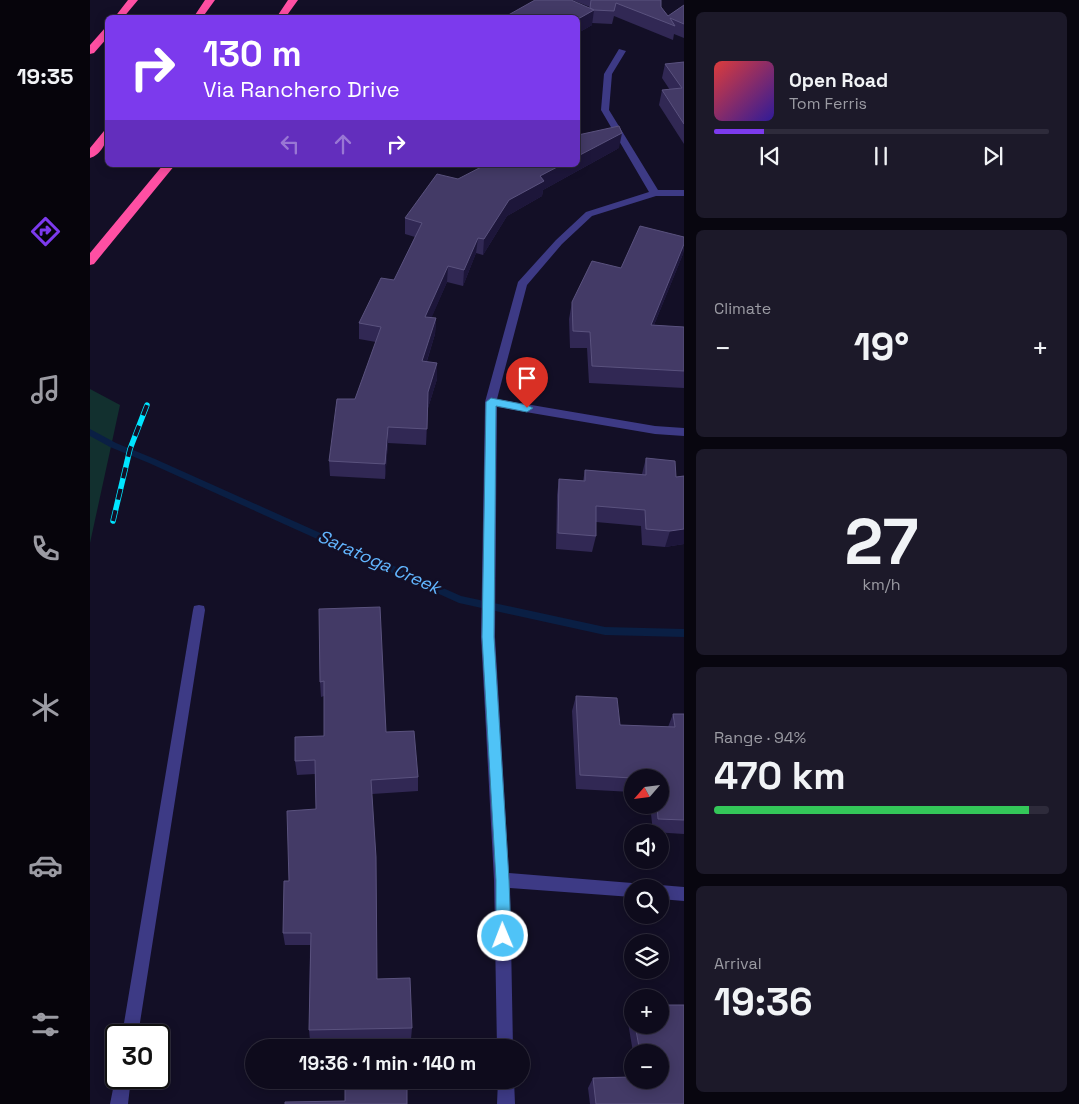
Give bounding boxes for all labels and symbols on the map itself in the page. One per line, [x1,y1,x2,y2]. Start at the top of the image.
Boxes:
pin [506,357,548,408]
water label: Saratoga Creek [314,524,446,600]
north arrow [624,769,669,814]
position arrow [476,909,528,961]
speed limit sign: 30 [105,1024,170,1089]

